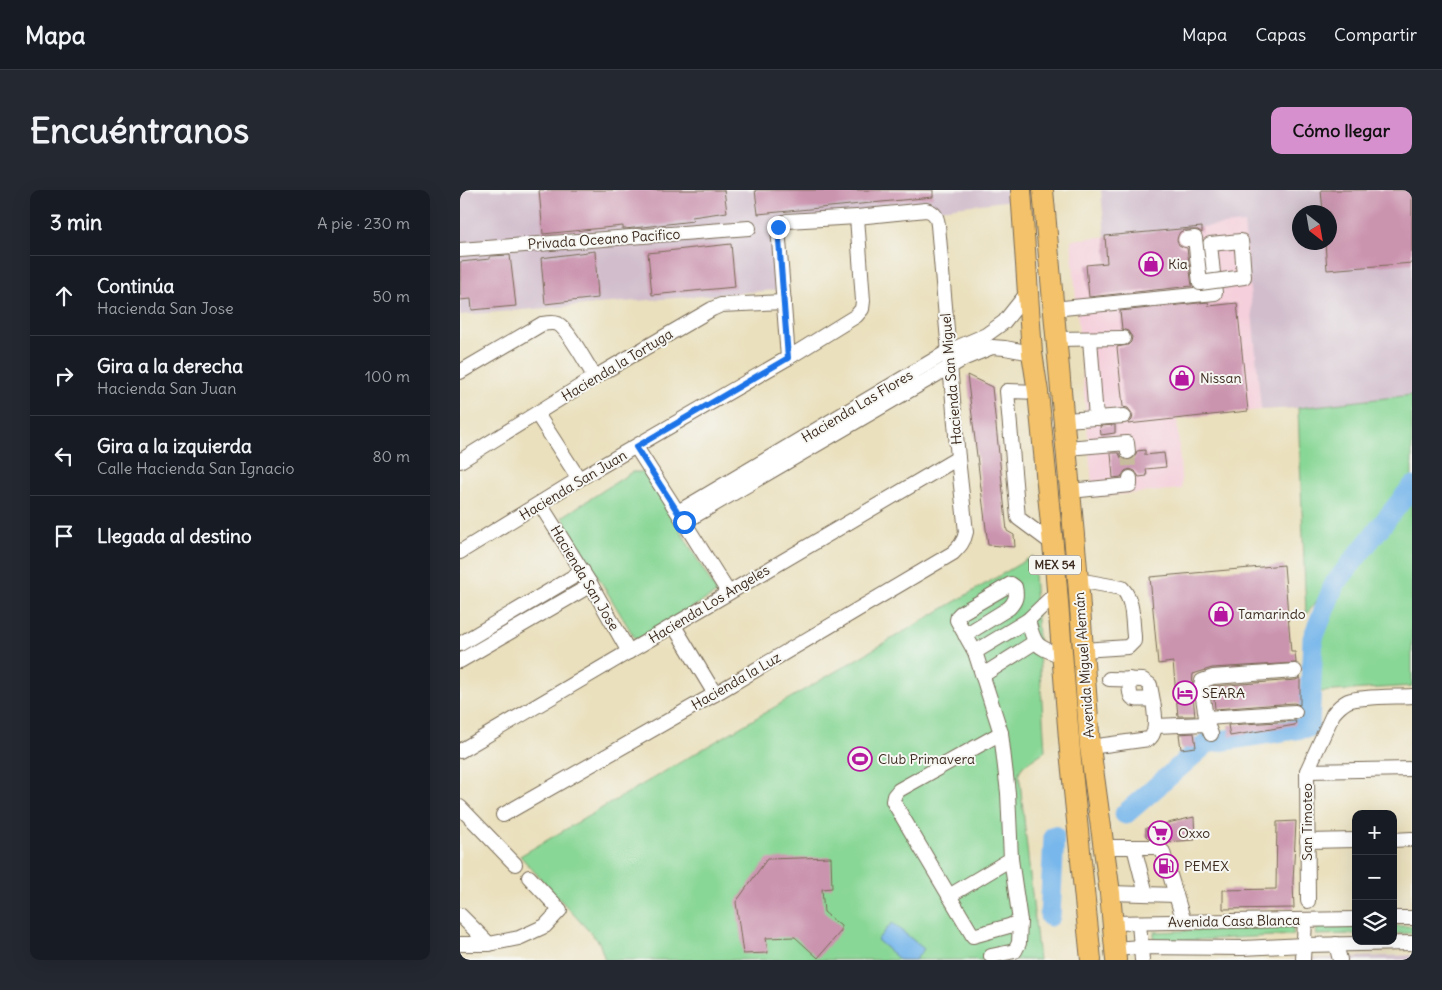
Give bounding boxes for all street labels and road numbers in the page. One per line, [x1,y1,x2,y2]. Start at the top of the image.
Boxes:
street label: Privada Oceano Pacifico [527,225,681,253]
street label: Hacienda San Miguel [936,313,966,445]
street label: Hacienda la Tortuga [558,325,676,405]
street label: Hacienda Las Flores [798,366,916,446]
street label: Hacienda San Juan [516,446,630,524]
street label: Hacienda San Jose [546,522,624,634]
road number: MEX 54 [1029,556,1081,574]
street label: Hacienda Los Angeles [645,561,773,647]
street label: Avenida Miguel Alemán [1070,591,1098,739]
street label: Hacienda la Luz [688,648,784,714]
street label: San Timoteo [1298,783,1316,861]
street label: Avenida Casa Blanca [1168,911,1300,931]

